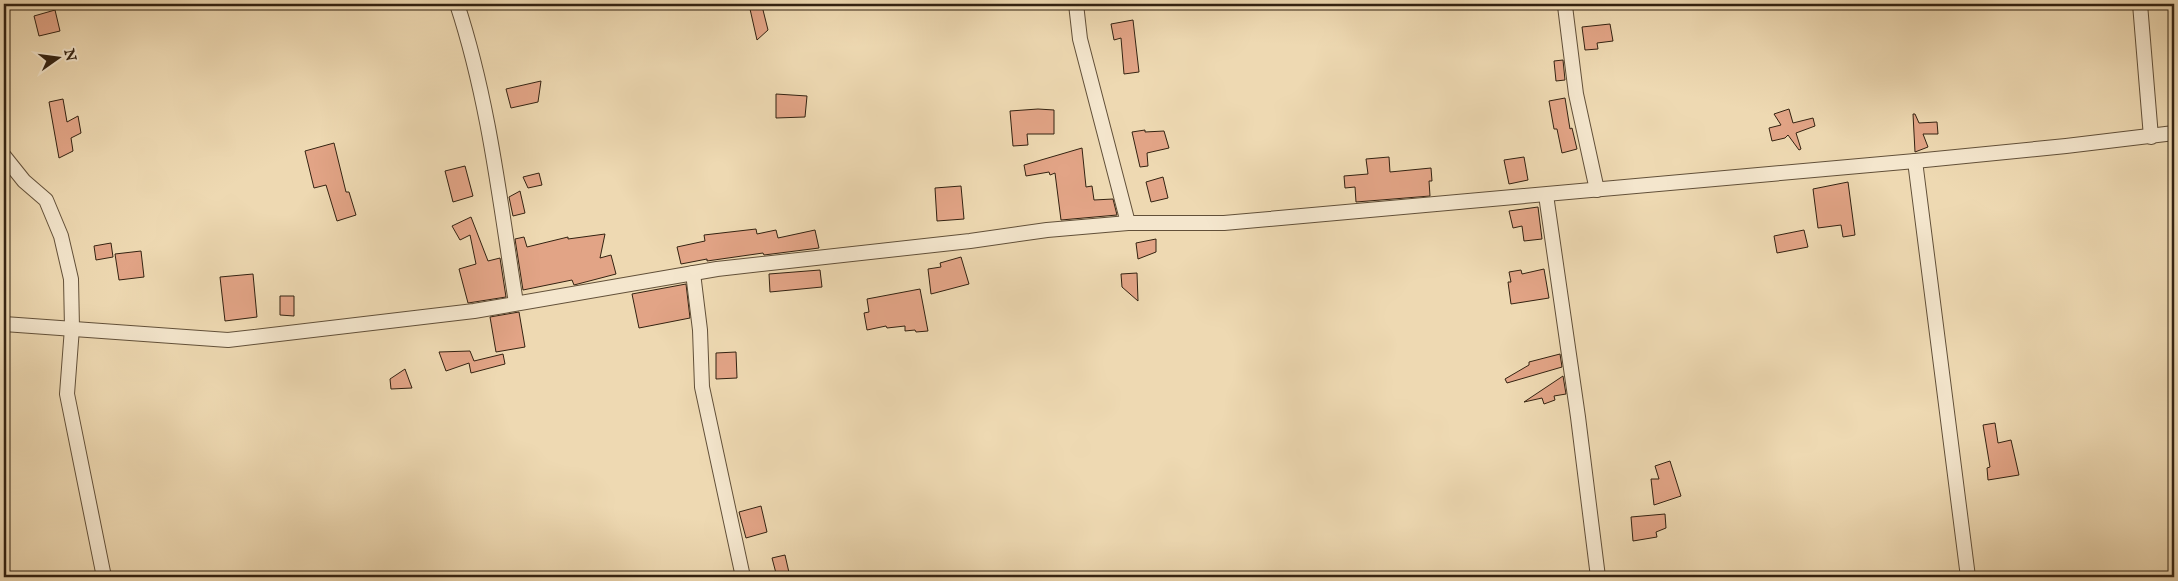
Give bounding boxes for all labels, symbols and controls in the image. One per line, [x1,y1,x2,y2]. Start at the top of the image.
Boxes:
north arrow [32,32,82,82]
text: N [59,46,80,63]

